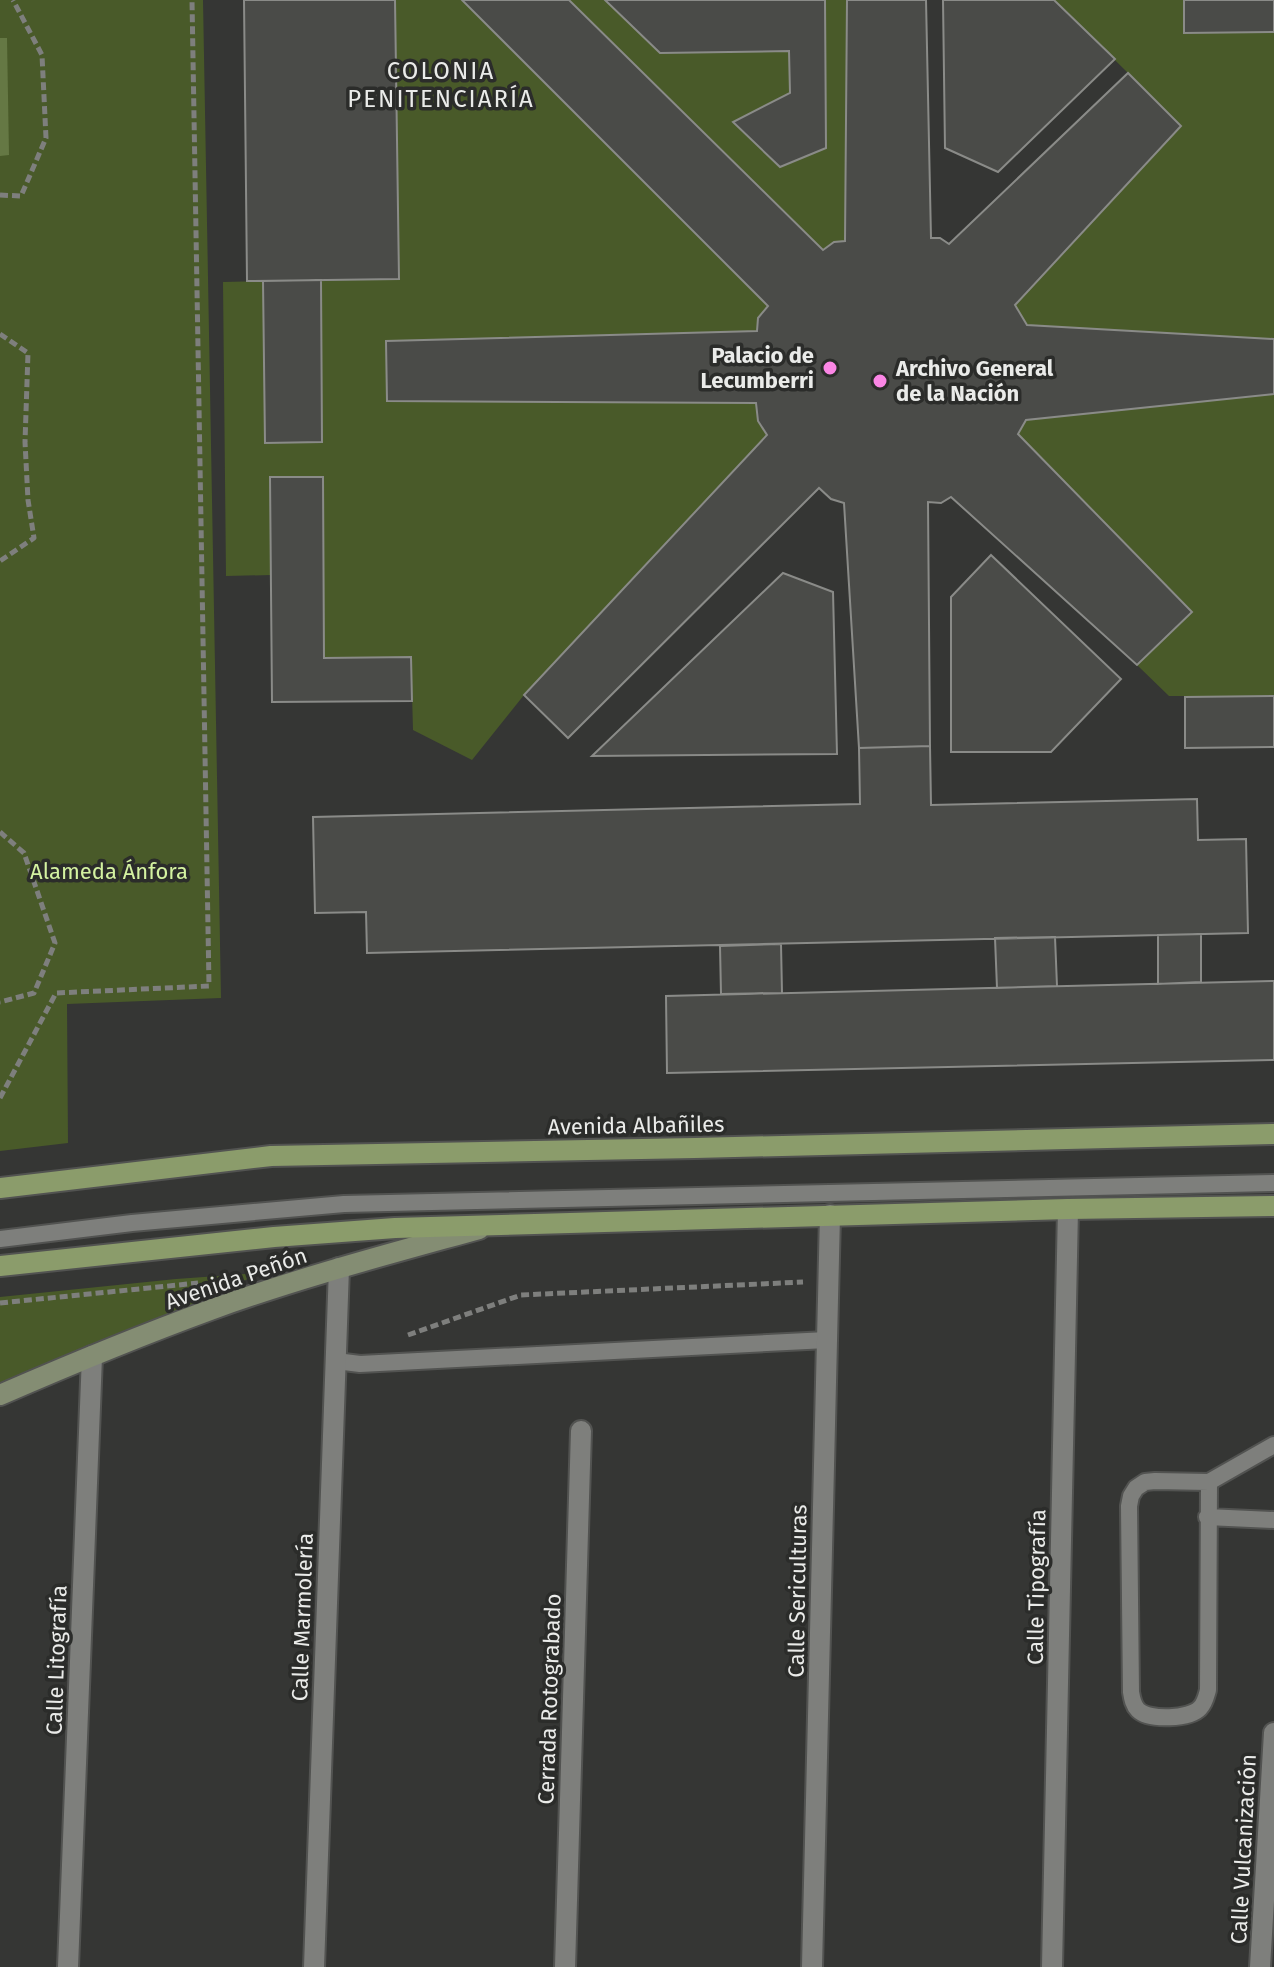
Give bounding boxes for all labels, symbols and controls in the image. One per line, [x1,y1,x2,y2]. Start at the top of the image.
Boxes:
district label: COLONIA PENITENCIARÍA [347,57,535,113]
place label: Palacio de Lecumberri [701,342,814,394]
place label: Archivo General de la Nación [895,355,1054,407]
marker: Palacio de Lecumberri [821,359,839,377]
marker: Archivo General de la Nación [871,372,889,390]
park label: Alameda Ánfora [30,858,188,885]
street label: Avenida Albañiles [547,1110,725,1141]
street label: Avenida Peñón [162,1242,311,1315]
street label: Calle Sericulturas [782,1504,813,1678]
street label: Calle Tipografía [1022,1509,1051,1665]
street label: Calle Marmolería [286,1532,319,1702]
street label: Calle Litografía [40,1585,73,1735]
street label: Cerrada Rotograbado [532,1593,567,1805]
street label: Calle Vulcanización [1225,1753,1262,1945]

